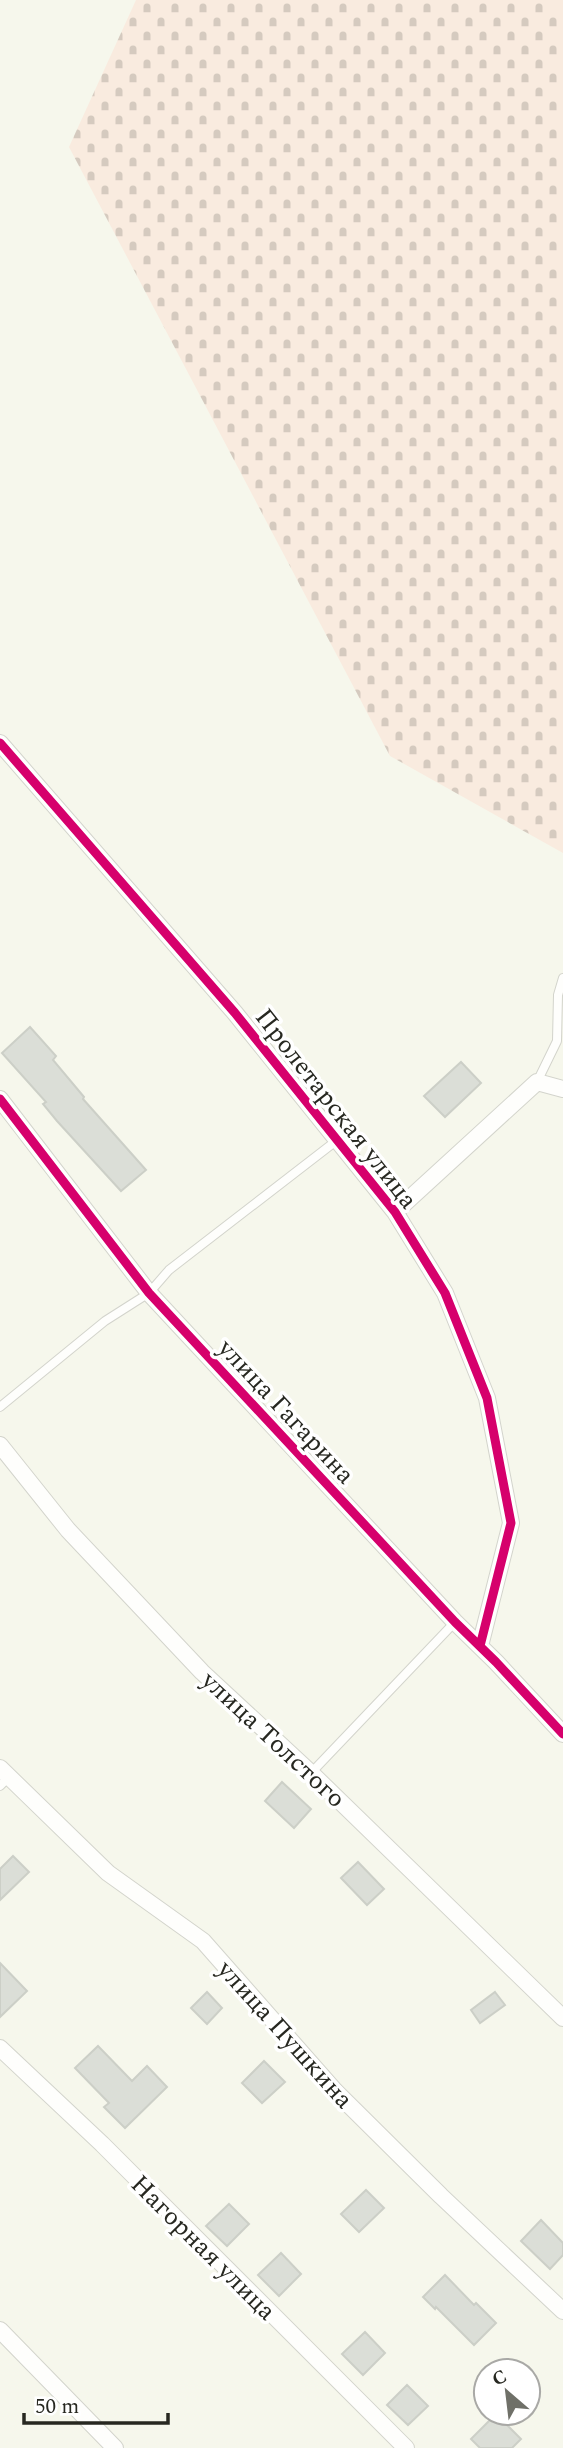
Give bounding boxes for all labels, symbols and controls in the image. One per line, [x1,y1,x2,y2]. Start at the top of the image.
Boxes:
street label: Пролетарская улица [245,999,428,1218]
street label: улица Гагарина [207,1329,365,1494]
street label: улица Толстого [191,1661,355,1818]
street label: улица Пушкина [207,1951,363,2118]
street label: Нагорная улица [121,2165,286,2330]
north arrow [472,2357,542,2427]
text: С [487,2362,512,2394]
scale bar [24,2382,168,2426]
text: 50 m [35,2391,79,2423]

